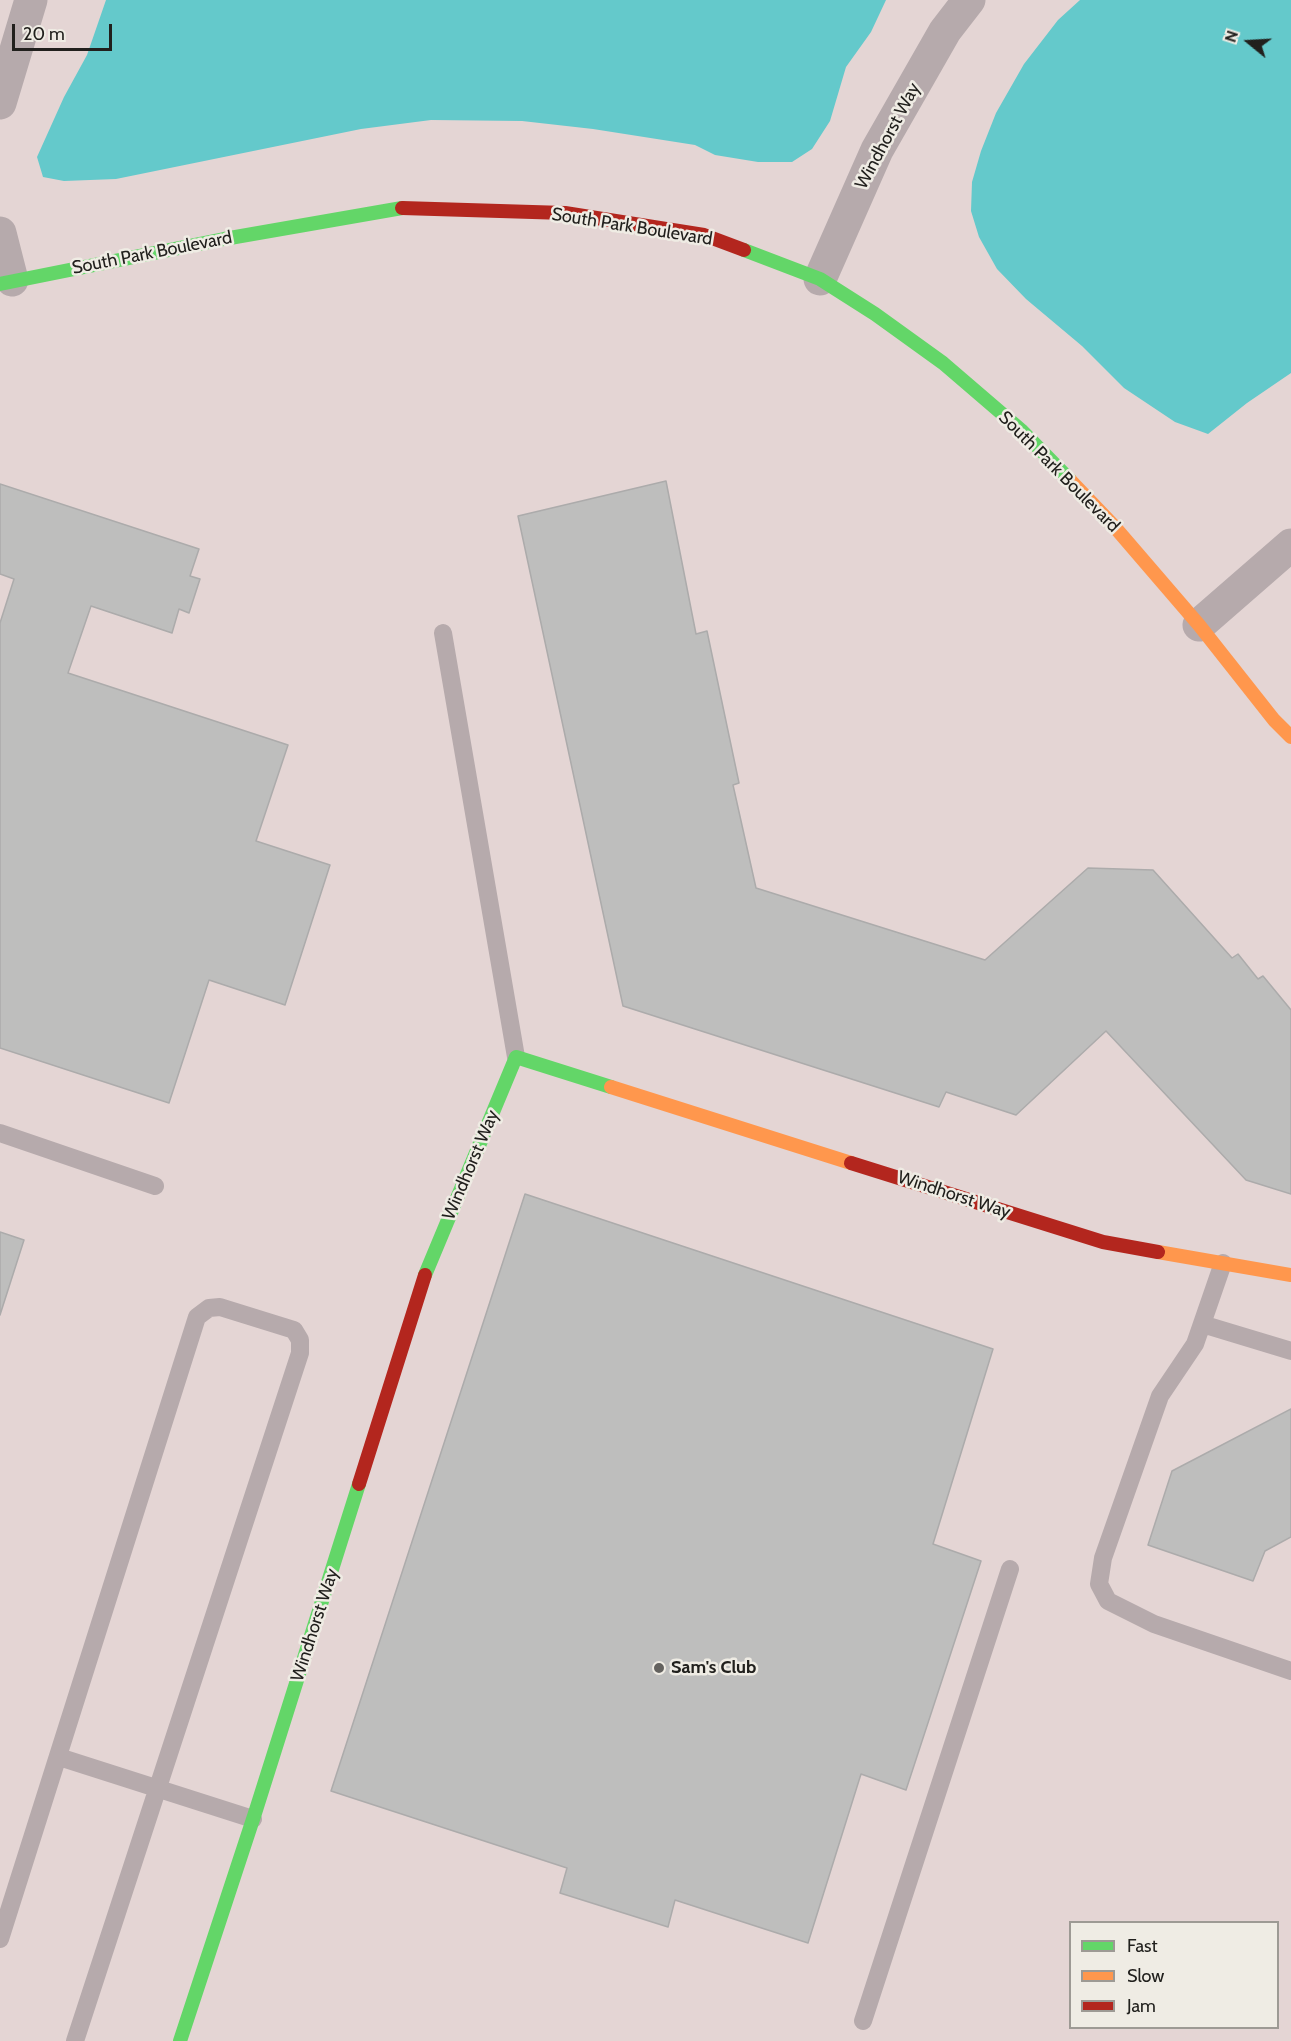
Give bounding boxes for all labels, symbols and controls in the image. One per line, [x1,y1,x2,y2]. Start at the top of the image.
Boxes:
scale bar [15,12,116,50]
north arrow [1219,12,1279,72]
text: 20 m [23,23,65,45]
text: N [1221,28,1242,45]
street label: Windhorst Way [851,79,925,193]
street label: South Park Boulevard [550,204,714,250]
street label: South Park Boulevard [70,227,234,279]
street label: South Park Boulevard [994,407,1124,537]
street label: Windhorst Way [438,1107,504,1223]
street label: Windhorst Way [895,1167,1013,1223]
street label: Windhorst Way [287,1566,343,1684]
place label: Sam's Club [671,1657,756,1679]
marker: Sam's Club [652,1661,666,1675]
legend [1069,1921,1279,2029]
text: Fast [1127,1935,1158,1957]
text: Slow [1127,1965,1164,1987]
text: Jam [1127,1995,1156,2017]

